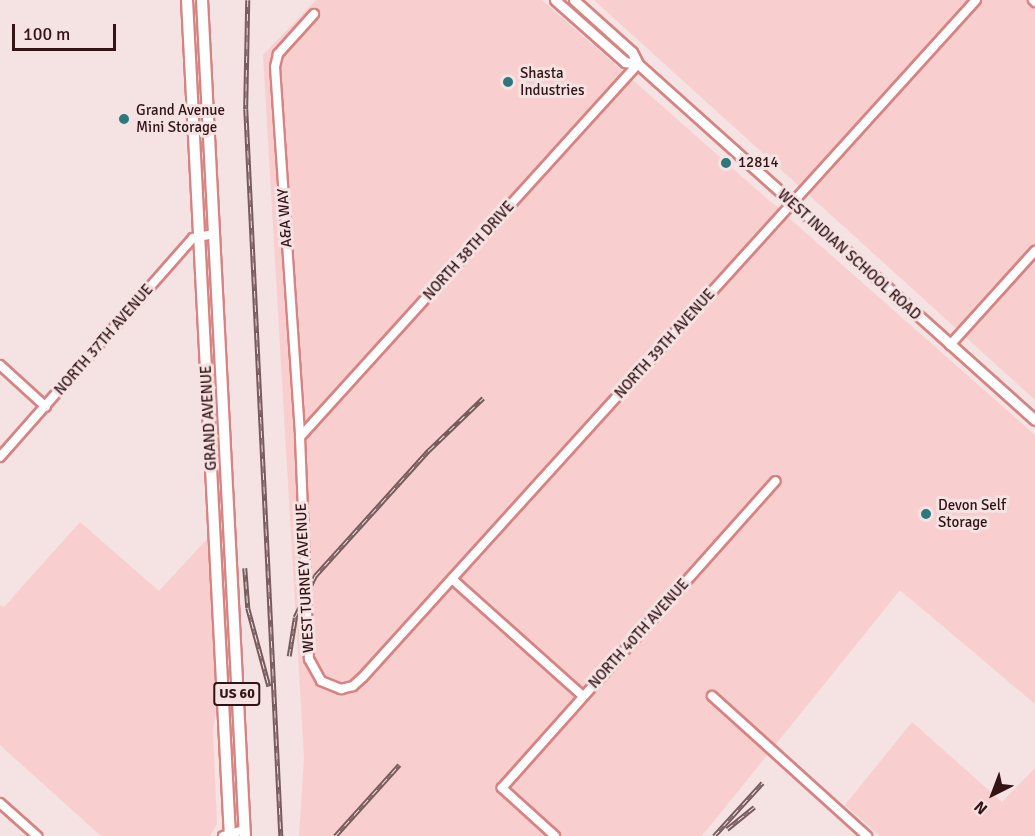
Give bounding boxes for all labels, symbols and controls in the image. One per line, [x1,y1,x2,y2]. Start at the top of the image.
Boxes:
scale bar [15,12,118,50]
text: 100 m [23,23,70,45]
place label: Shasta Industries [520,64,584,99]
marker: Shasta Industries [501,75,515,89]
place label: Grand Avenue Mini Storage [136,101,225,136]
marker: Grand Avenue Mini Storage [117,112,131,126]
place label: 12814 [738,154,778,172]
marker: 12814 [719,156,733,170]
street label: WEST INDIAN SCHOOL ROAD [774,186,924,324]
street label: A&A WAY [274,188,296,248]
street label: NORTH 38TH DRIVE [420,198,518,304]
street label: NORTH 37TH AVENUE [51,281,157,399]
street label: NORTH 39TH AVENUE [611,286,719,402]
street label: GRAND AVENUE [197,365,221,471]
place label: Devon Self Storage [938,496,1006,531]
street label: WEST TURNEY AVENUE [292,503,318,653]
marker: Devon Self Storage [919,507,933,521]
street label: NORTH 40TH AVENUE [585,576,693,692]
road number: US 60 [213,683,261,705]
north arrow [963,764,1023,824]
text: N [970,796,992,819]

